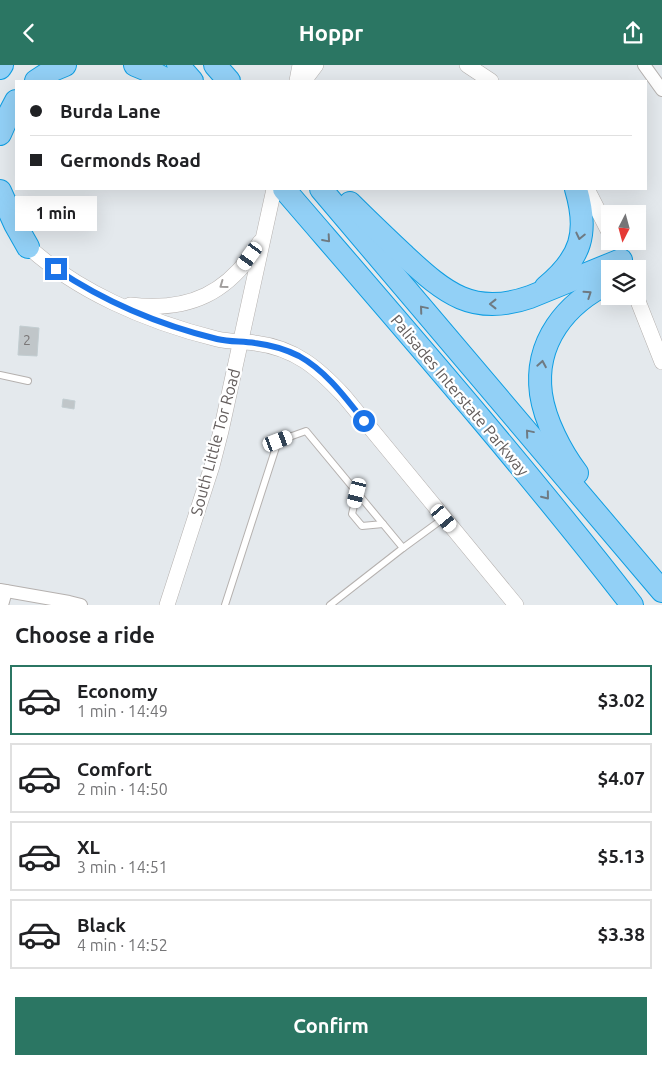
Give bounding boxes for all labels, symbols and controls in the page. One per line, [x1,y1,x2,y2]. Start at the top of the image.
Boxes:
icon: back [15,19,43,47]
icon: share [619,19,647,47]
text: Hoppr [299,20,363,45]
text: Burda Lane [60,100,161,122]
text: Germonds Road [60,149,201,171]
callout: 1 min [15,197,97,231]
text: 1 min [36,204,76,222]
north arrow [601,205,646,250]
map controls [601,205,646,305]
one-way arrow [575,232,586,241]
one-way arrow [321,233,330,242]
car [235,239,264,273]
route end [45,258,67,280]
button: layers [601,260,646,305]
one-way arrow [219,279,229,288]
one-way arrow [583,291,592,301]
one-way arrow [489,299,496,309]
one-way arrow [420,306,429,315]
street label: Palisades Interstate Parkway [387,311,533,479]
house number: 2 [23,332,31,348]
one-way arrow [536,360,547,369]
street label: South Little Tor Road [187,367,243,517]
route start [353,410,375,432]
car [261,429,294,453]
one-way arrow [525,430,534,439]
car [346,477,367,509]
one-way arrow [540,490,548,499]
car [428,502,459,534]
text: Choose a ride [15,622,155,647]
icon: car [17,678,62,723]
text: Economy [77,680,158,702]
text: $3.02 [597,689,645,711]
text: 1 min · 14:49 [77,702,168,720]
icon: car [17,756,62,801]
text: Comfort [77,758,152,780]
text: $4.07 [597,767,645,789]
text: 2 min · 14:50 [77,780,168,798]
icon: car [17,834,62,879]
text: XL [77,836,100,858]
text: $5.13 [597,845,645,867]
text: 3 min · 14:51 [77,858,168,876]
icon: car [17,912,62,957]
text: Black [77,914,126,936]
text: $3.38 [597,923,645,945]
text: 4 min · 14:52 [77,936,168,954]
button: Confirm [15,997,647,1055]

